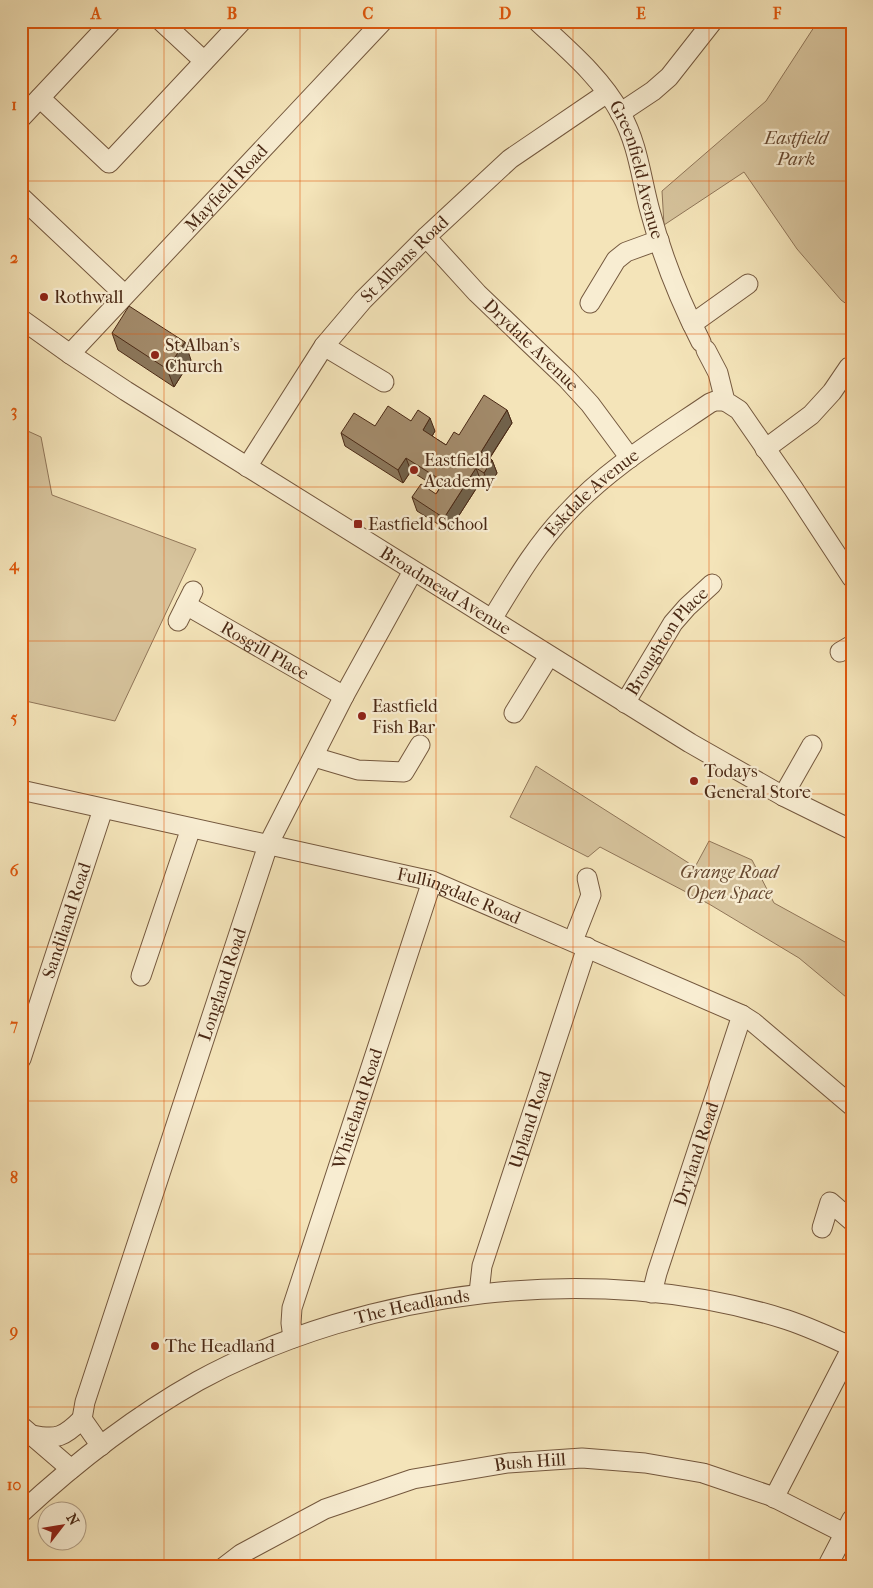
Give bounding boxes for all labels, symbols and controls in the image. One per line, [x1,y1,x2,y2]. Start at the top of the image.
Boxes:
text: A [90,4,102,23]
text: B [227,4,237,23]
text: C [363,4,374,23]
text: D [499,4,511,23]
text: E [636,4,646,23]
text: F [772,4,782,23]
text: 1 [11,95,17,114]
street label: Greenfield Avenue [605,97,668,242]
park label: Eastfield Park [763,128,831,170]
street label: Mayfield Road [180,140,272,236]
street label: St Albans Road [356,211,453,307]
text: 2 [10,248,18,267]
place label: Rothwall [54,287,124,308]
marker: Rothwall [38,291,50,303]
street label: Drydale Avenue [479,294,584,396]
place label: St Alban's Church [165,335,240,377]
marker: St Alban's Church [149,349,161,361]
text: 3 [11,401,17,421]
street label: Eskdale Avenue [540,444,643,541]
place label: Eastfield Academy [423,450,496,492]
marker: Eastfield Academy [408,464,420,476]
place label: Eastfield School [368,514,488,535]
marker: Eastfield School [352,518,364,530]
street label: Broadmead Avenue [376,542,515,639]
text: 4 [8,555,20,575]
street label: Broughton Place [621,582,712,699]
street label: Rosgill Place [217,617,313,684]
place label: Eastfield Fish Bar [372,696,438,738]
text: 5 [11,708,18,727]
marker: Eastfield Fish Bar [356,710,368,722]
place label: Todays General Store [704,761,811,803]
marker: Todays General Store [688,775,700,787]
street label: Sandiland Road [38,860,95,981]
text: 6 [10,861,19,880]
park label: Grange Road Open Space [680,862,781,904]
street label: Fullingdale Road [395,863,524,929]
street label: Longland Road [194,925,251,1043]
text: 7 [9,1015,18,1034]
street label: Whiteland Road [327,1045,387,1173]
street label: Upland Road [504,1068,556,1171]
street label: Dryland Road [669,1099,723,1209]
text: 8 [10,1168,18,1187]
street label: The Headlands [352,1285,471,1328]
text: 9 [9,1321,18,1341]
place label: The Headland [165,1336,275,1357]
marker: The Headland [149,1340,161,1352]
street label: Bush Hill [492,1449,567,1476]
text: 10 [7,1475,21,1494]
north arrow [38,1500,88,1550]
text: N [63,1511,83,1529]

